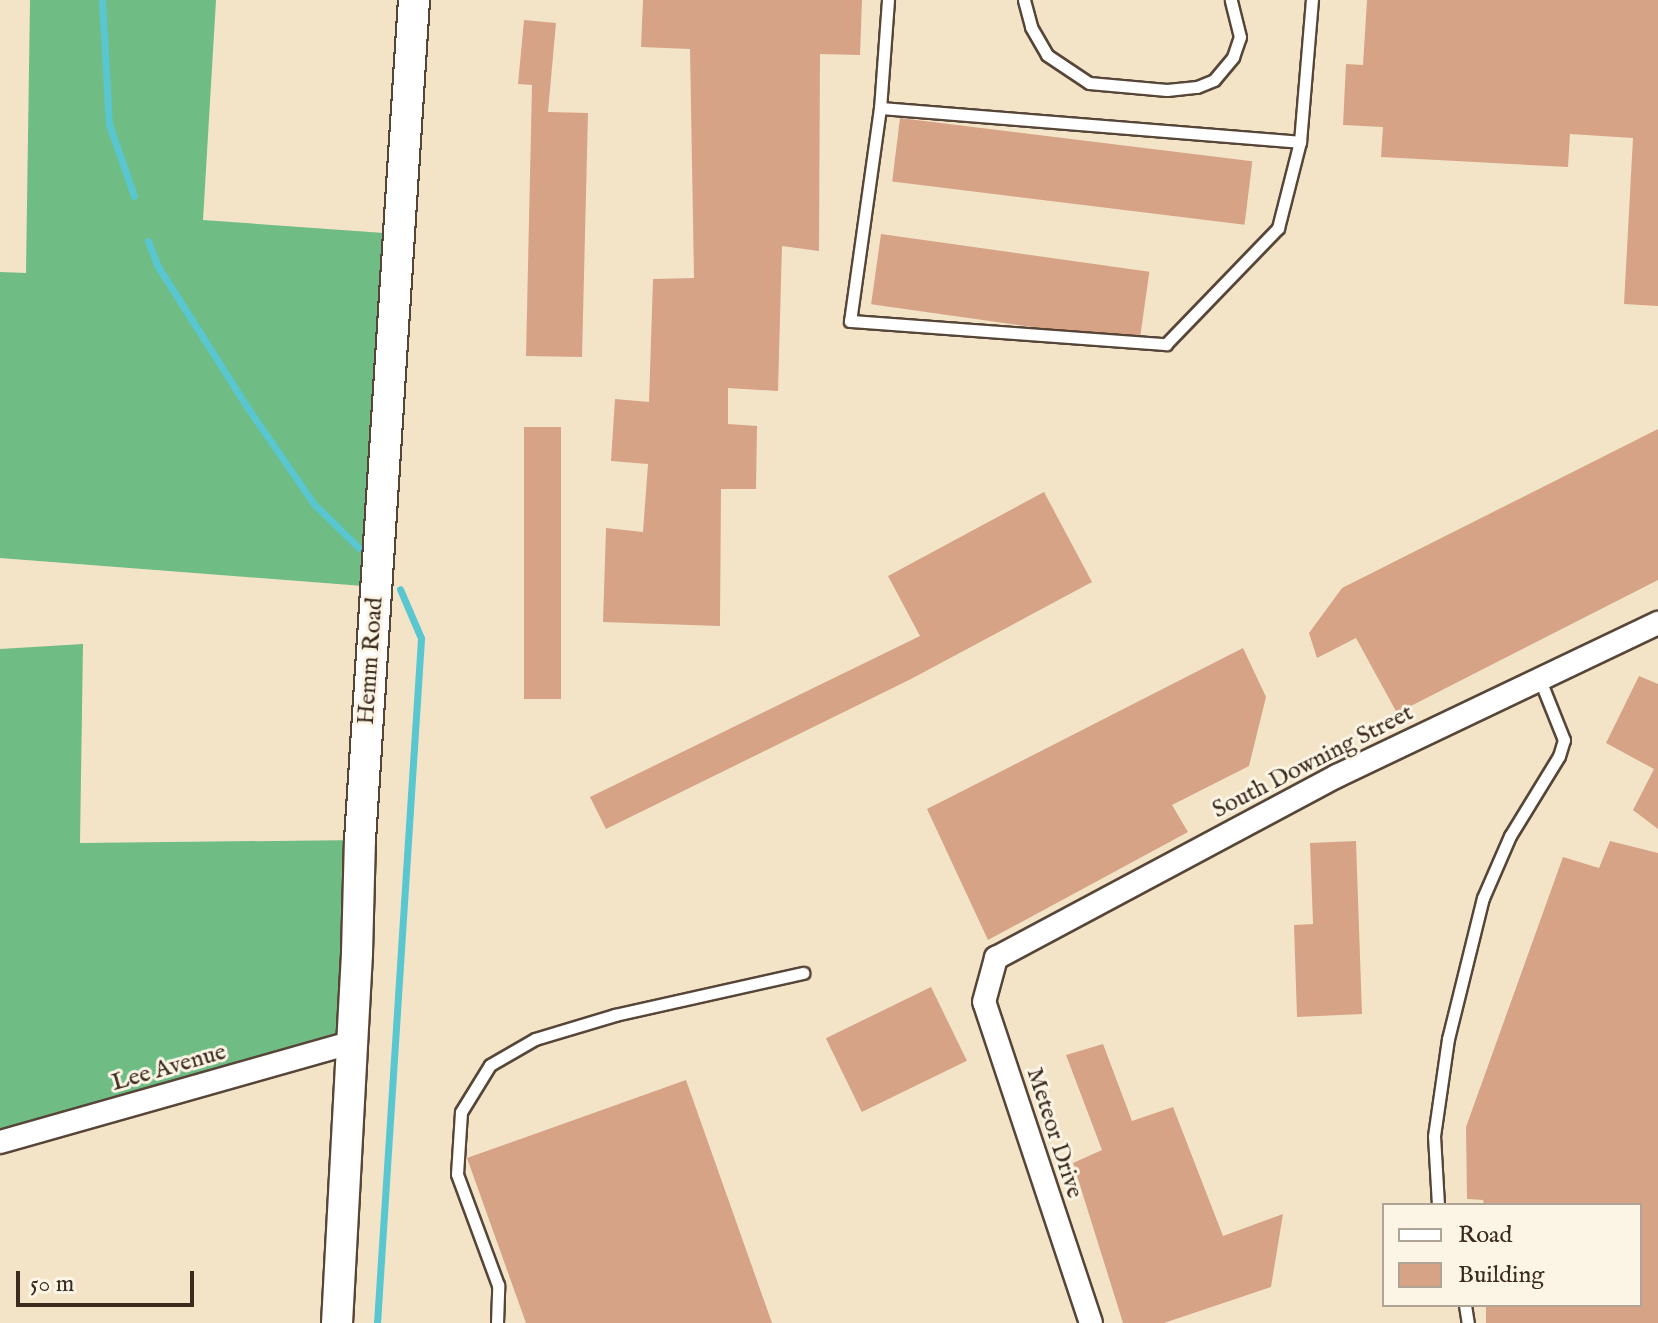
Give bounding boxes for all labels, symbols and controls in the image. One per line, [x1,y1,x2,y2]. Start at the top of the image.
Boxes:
street label: Hemm Road [352,596,390,726]
street label: South Downing Street [1208,699,1418,825]
street label: Lee Avenue [108,1038,230,1098]
street label: Meteor Drive [1019,1064,1089,1202]
legend [1382,1203,1642,1307]
text: Road [1458,1220,1512,1251]
scale bar [20,1255,198,1305]
text: Building [1458,1260,1544,1291]
text: 50 m [30,1269,74,1300]

